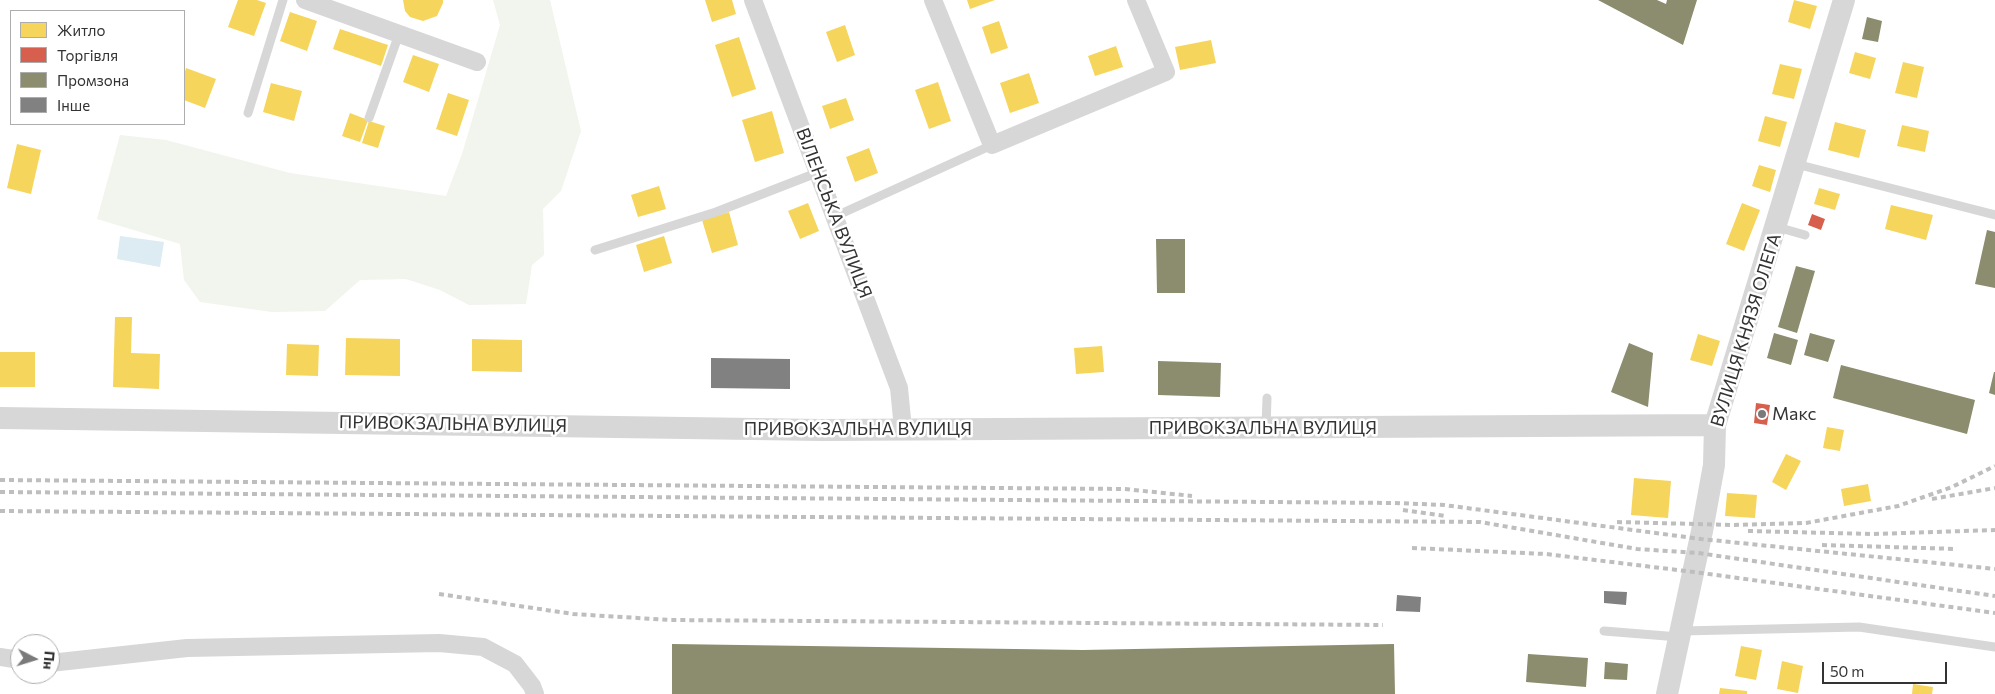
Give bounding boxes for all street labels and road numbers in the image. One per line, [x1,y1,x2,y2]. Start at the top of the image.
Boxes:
street label: ВІЛЕНСЬКА ВУЛИЦЯ [792,125,876,301]
street label: ВУЛИЦЯ КНЯЗЯ ОЛЕГА [1706,231,1786,429]
street label: ПРИВОКЗАЛЬНА ВУЛИЦЯ [339,411,567,437]
street label: ПРИВОКЗАЛЬНА ВУЛИЦЯ [1149,417,1377,439]
street label: ПРИВОКЗАЛЬНА ВУЛИЦЯ [744,418,972,440]

